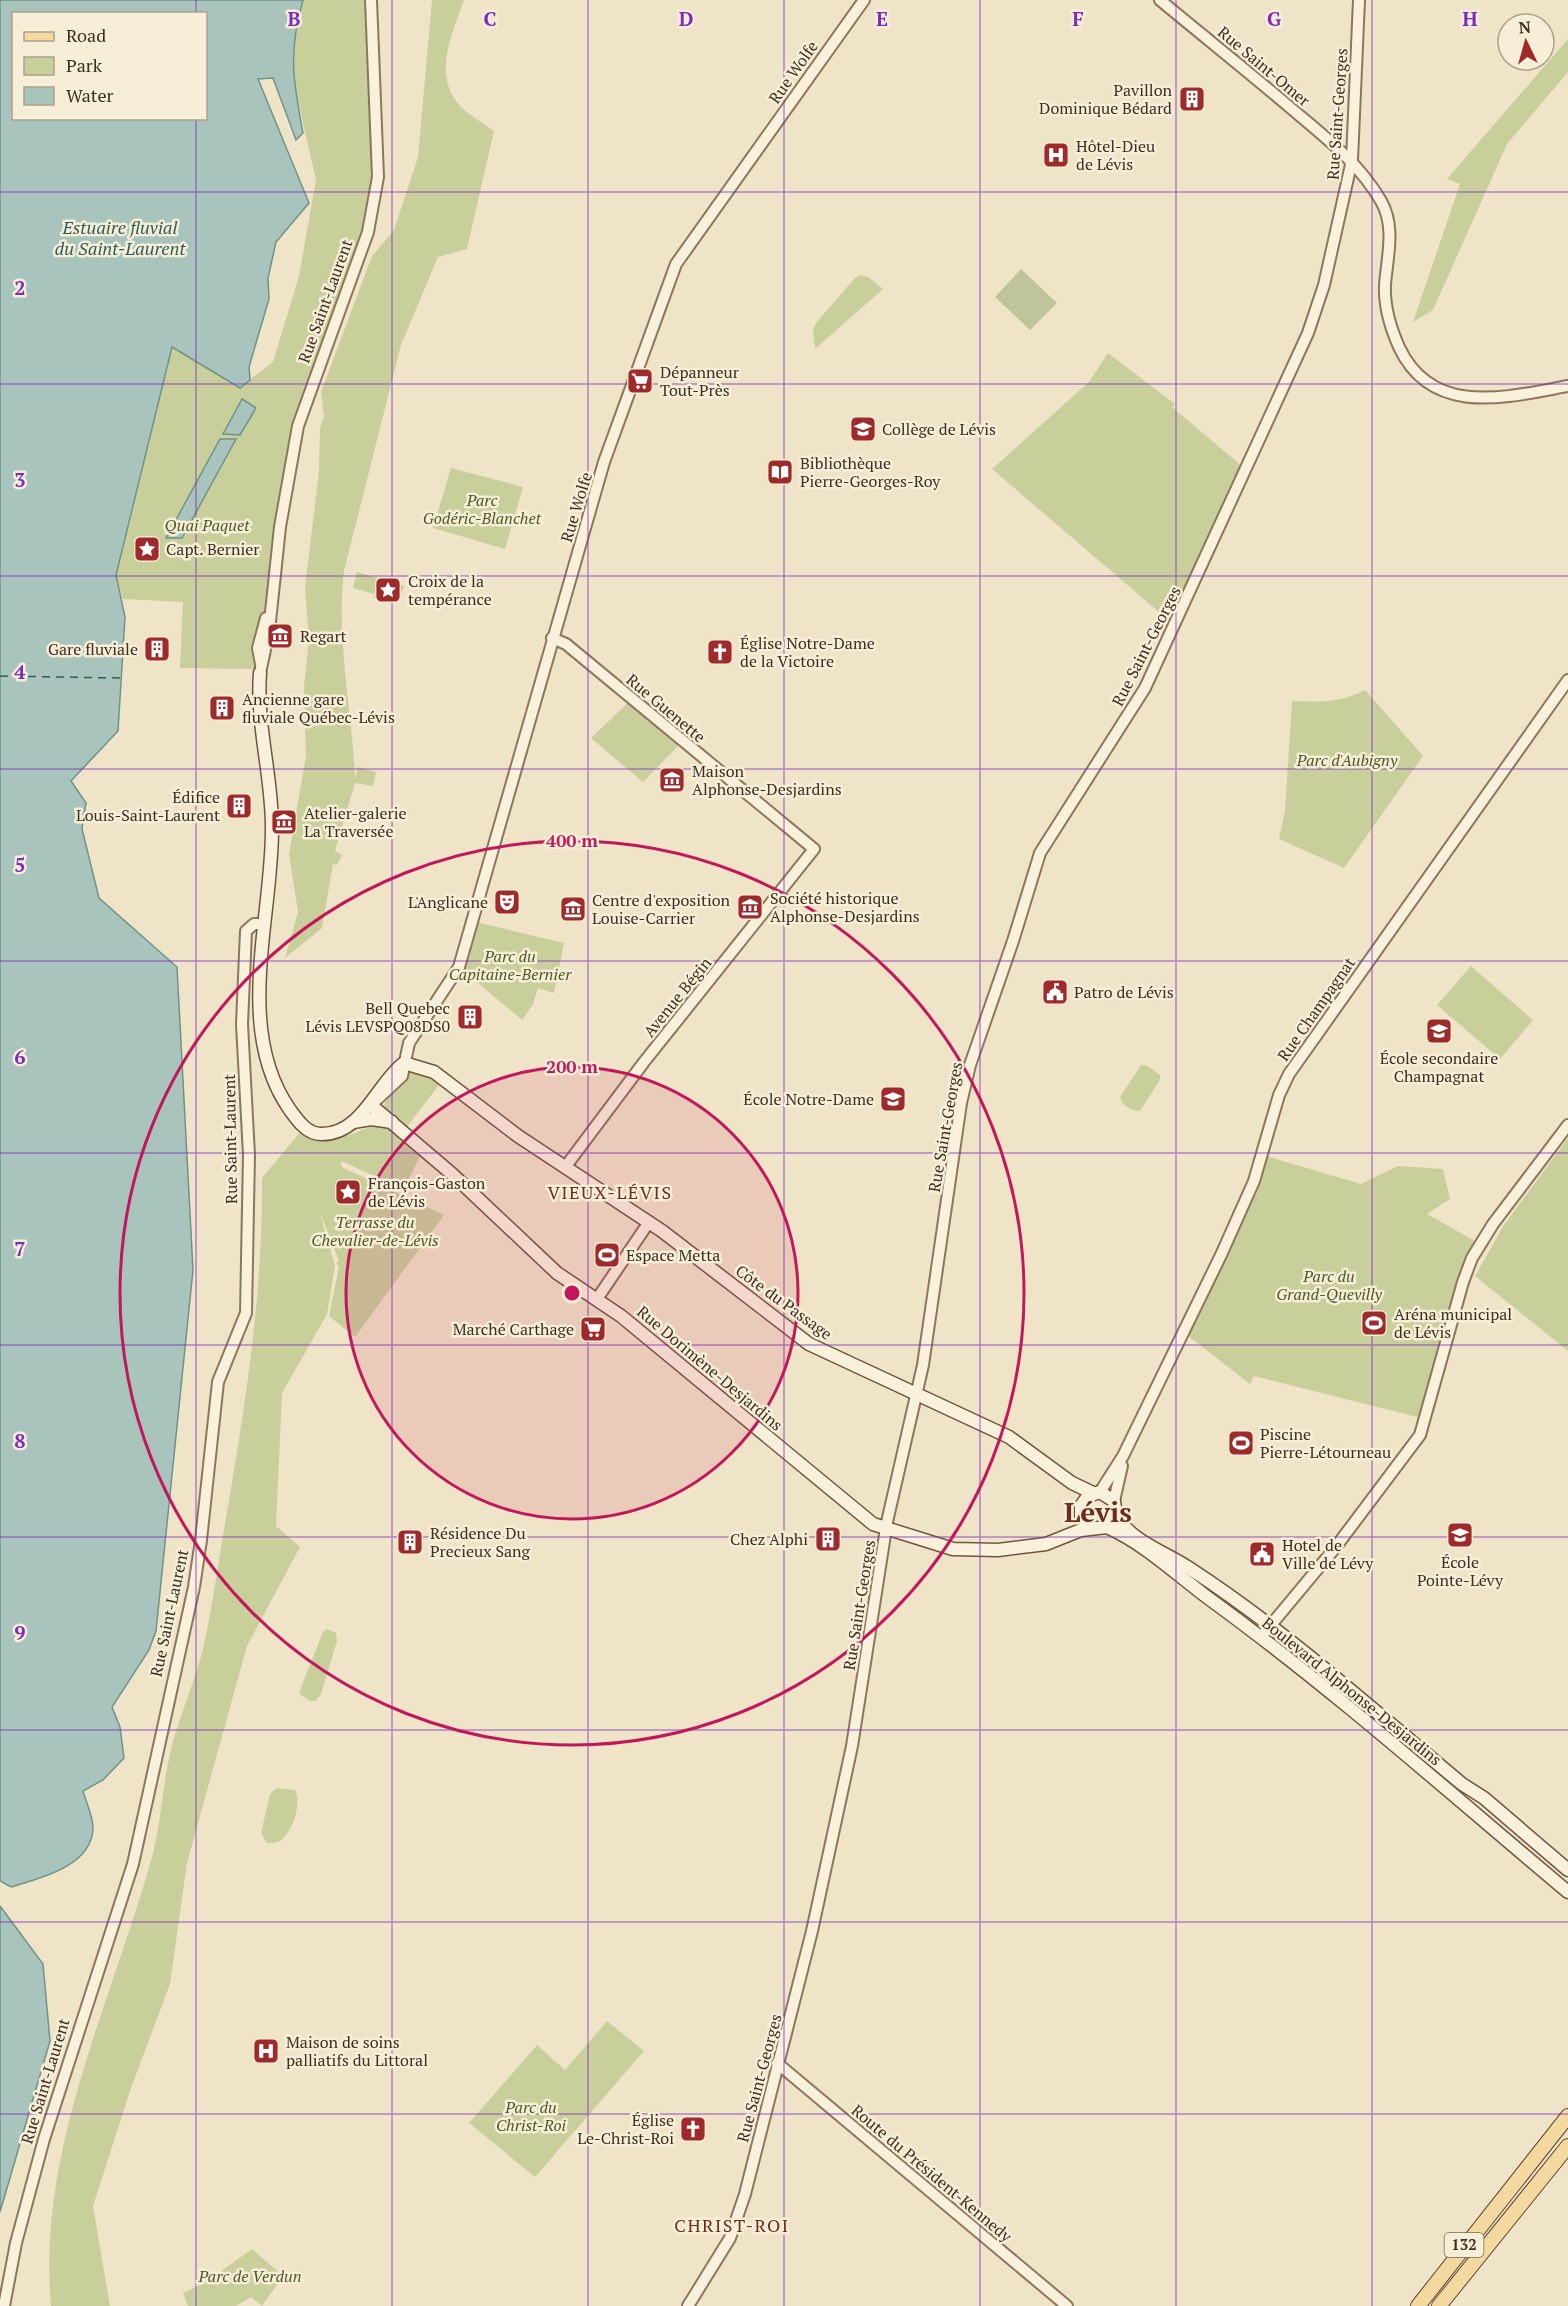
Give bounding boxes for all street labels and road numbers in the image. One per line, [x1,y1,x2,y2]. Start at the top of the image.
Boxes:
street label: Rue Saint-Omer [1213,21,1315,112]
street label: Rue Wolfe [763,36,823,108]
street label: Rue Saint-Georges [1321,47,1353,181]
street label: Rue Saint-Laurent [292,236,358,366]
street label: Rue Wolfe [555,469,597,545]
street label: Rue Saint-Georges [1106,582,1186,710]
street label: Rue Guenette [622,668,710,748]
street label: Avenue Bégin [638,952,716,1042]
street label: Rue Champagnat [1272,953,1360,1065]
street label: Rue Saint-Georges [923,1060,967,1194]
street label: Rue Saint-Laurent [218,1074,242,1204]
street label: Côte du Passage [731,1259,837,1345]
street label: Rue Dorimène-Desjardins [632,1300,788,1436]
street label: Rue Saint-Georges [838,1538,880,1672]
street label: Rue Saint-Laurent [145,1547,193,1679]
street label: Boulevard Alphonse-Desjardins [1258,1612,1446,1770]
street label: Rue Saint-Georges [731,2011,787,2145]
street label: Rue Saint-Laurent [15,2016,75,2146]
street label: Route du Président-Kennedy [847,2099,1018,2247]
road number: 132 [1444,2233,1484,2257]

